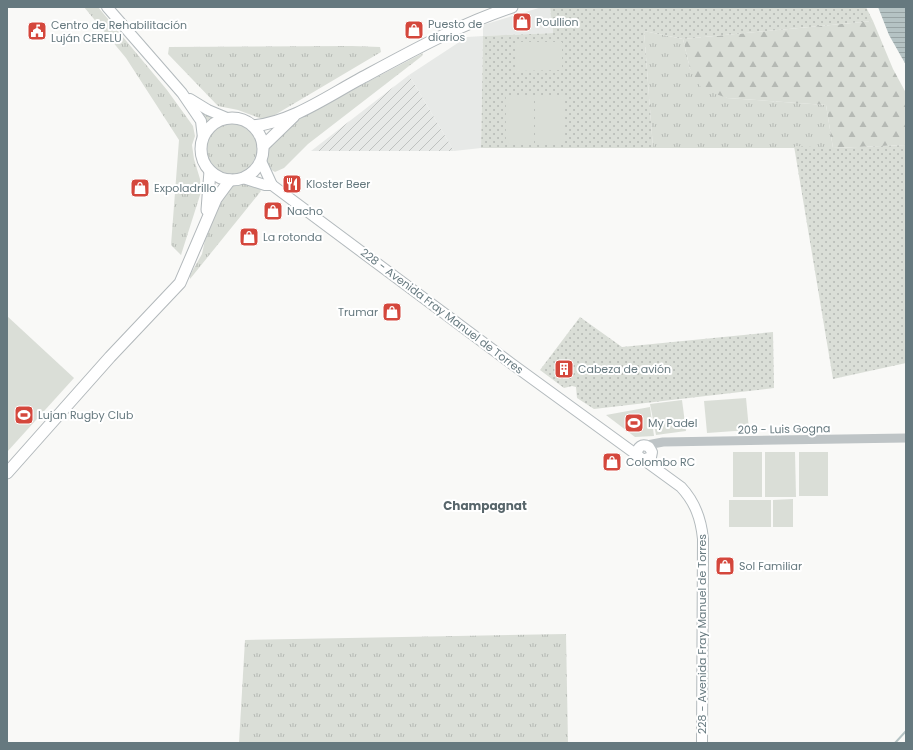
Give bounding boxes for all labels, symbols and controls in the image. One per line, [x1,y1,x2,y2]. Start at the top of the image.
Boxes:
shop icon: Poullion [511,11,533,33]
place label: Poullion [536,14,579,30]
place label: Puesto de diarios [428,16,482,45]
place label: Centro de Rehabilitación Luján CERELU [51,17,187,46]
shop icon: Puesto de diarios [403,19,425,41]
public building icon: Centro de Rehabilitación Luján CERELU [26,20,48,42]
restaurant icon: Kloster Beer [281,173,303,195]
place label: Kloster Beer [306,176,370,192]
shop icon: Expoladrillo [129,177,151,199]
place label: Expoladrillo [154,180,216,196]
shop icon: Nacho [262,200,284,222]
place label: Nacho [287,203,323,219]
shop icon: La rotonda [238,226,260,248]
place label: La rotonda [263,229,322,245]
street label: 228 - Avenida Fray Manuel de Torres [357,244,527,378]
shop icon: Trumar [381,301,403,323]
place label: Trumar [338,304,378,320]
building icon: Cabeza de avión [553,358,575,380]
place label: Cabeza de avión [578,361,671,377]
sports icon: Lujan Rugby Club [13,404,35,426]
place label: Lujan Rugby Club [38,407,133,423]
sports icon: My Padel [623,412,645,434]
place label: My Padel [648,415,697,431]
street label: 209 - Luis Gogna [737,420,831,438]
shop icon: Colombo RC [601,451,623,473]
place label: Colombo RC [626,454,695,470]
district label: Champagnat [443,497,527,514]
street label: 228 - Avenida Fray Manuel de Torres [694,534,710,734]
shop icon: Sol Familiar [714,555,736,577]
place label: Sol Familiar [739,558,802,574]

